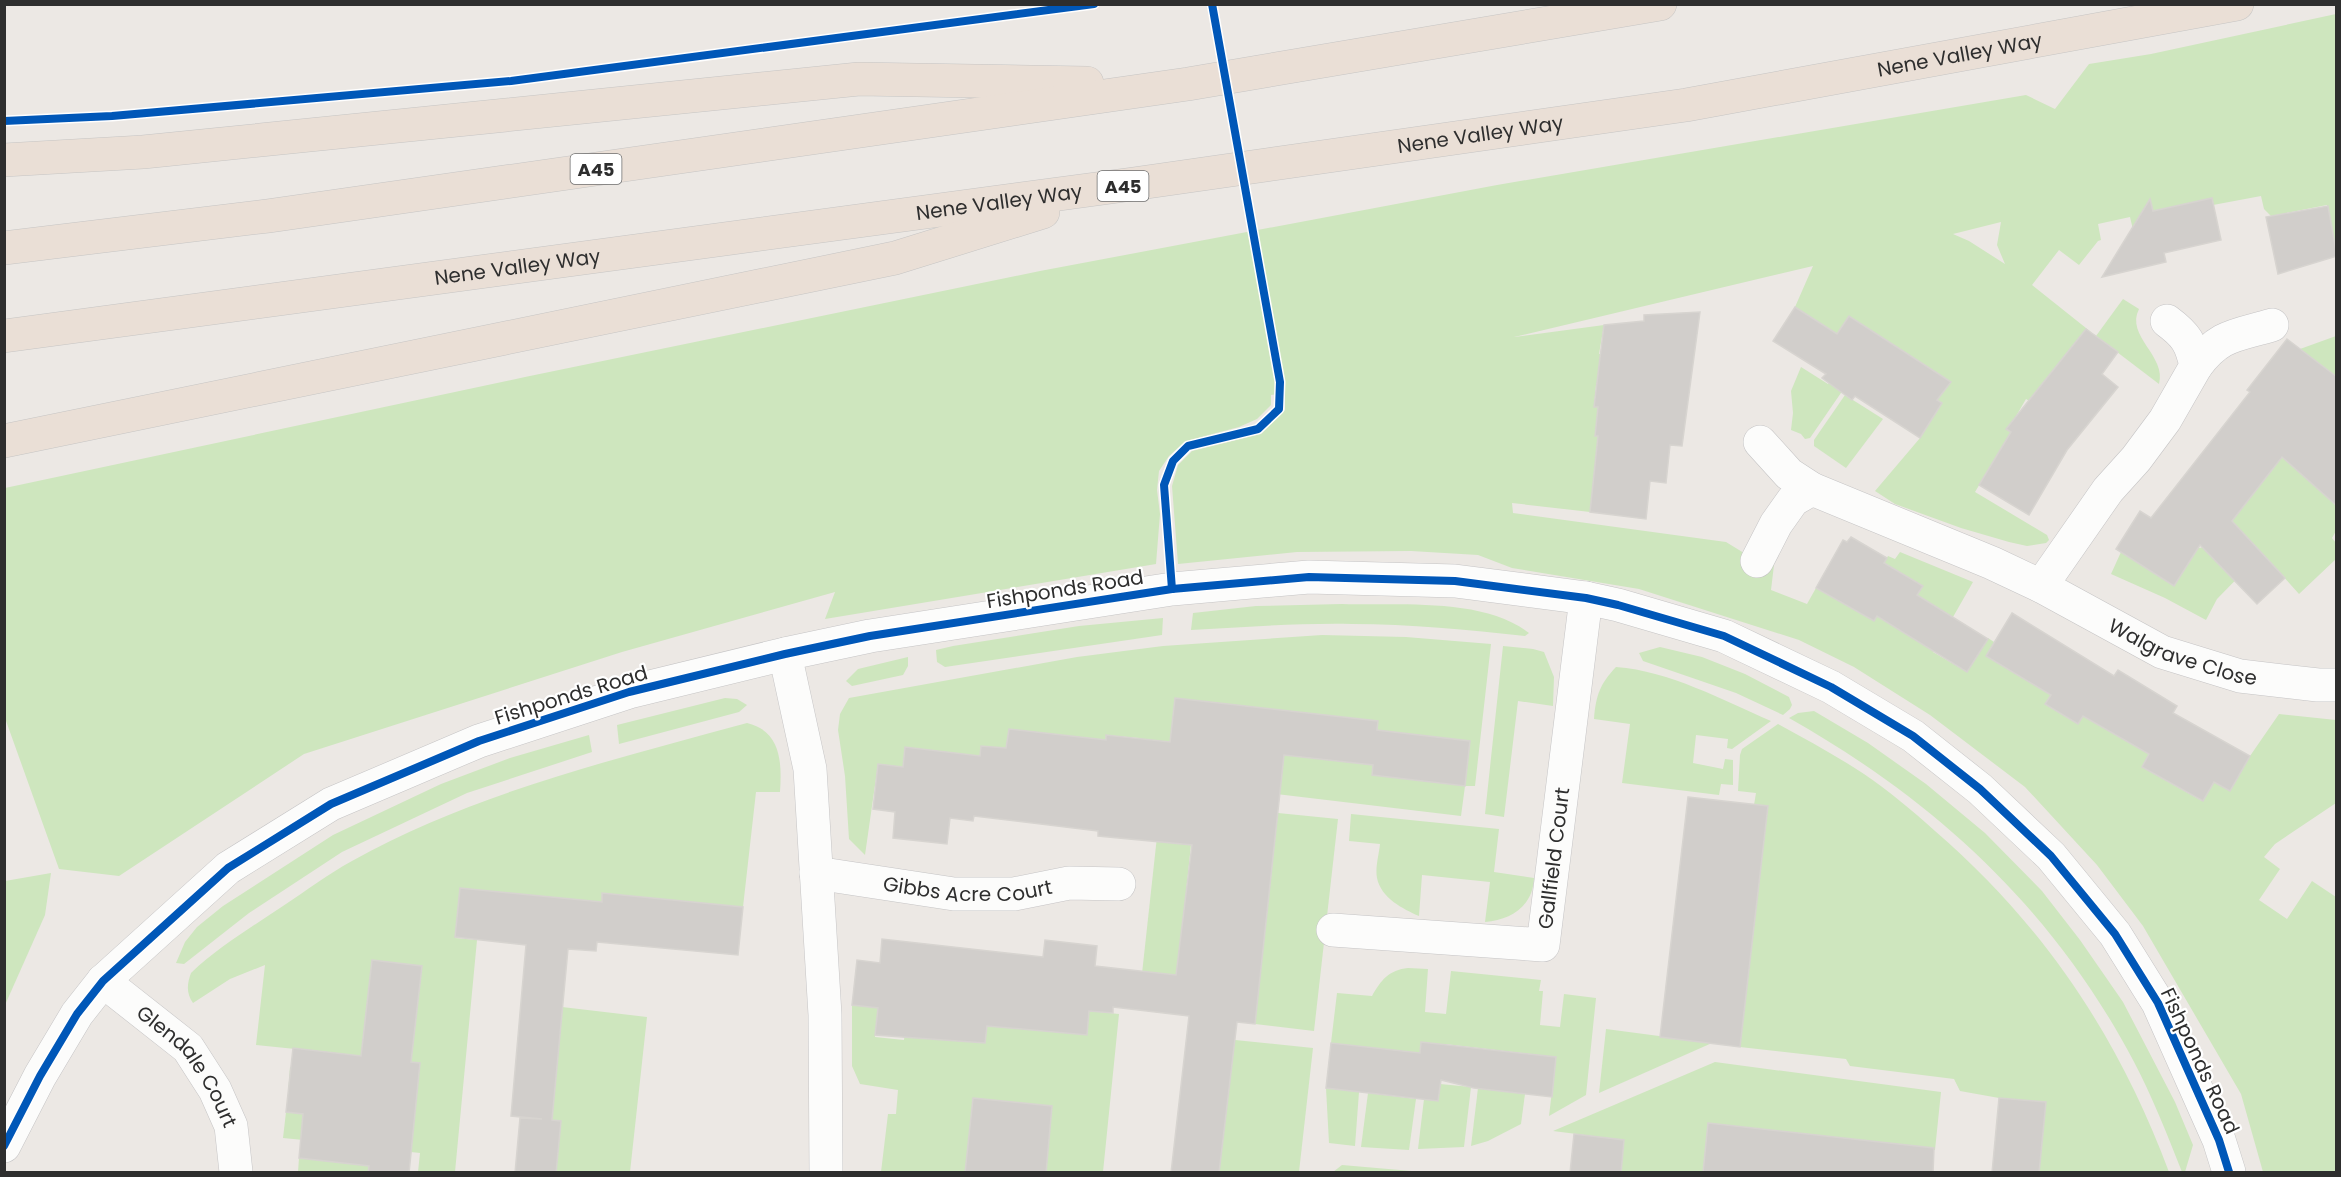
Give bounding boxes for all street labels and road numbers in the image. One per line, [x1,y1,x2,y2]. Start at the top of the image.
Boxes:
street label: Nene Valley Way [1875,26,2044,84]
street label: Nene Valley Way [1396,109,1565,160]
road number: A45 [570,154,622,184]
road number: A45 [1098,171,1148,201]
street label: Nene Valley Way [914,177,1084,227]
street label: Nene Valley Way [433,242,602,292]
street label: Fishponds Road [984,563,1146,615]
street label: Walgrave Close [2104,611,2258,692]
street label: Fishponds Road [491,658,651,732]
street label: Gallfield Court [1531,786,1576,931]
street label: Gibbs Acre Court [881,869,1054,909]
street label: Fishponds Road [2154,983,2246,1139]
street label: Glendale Court [131,999,244,1132]

